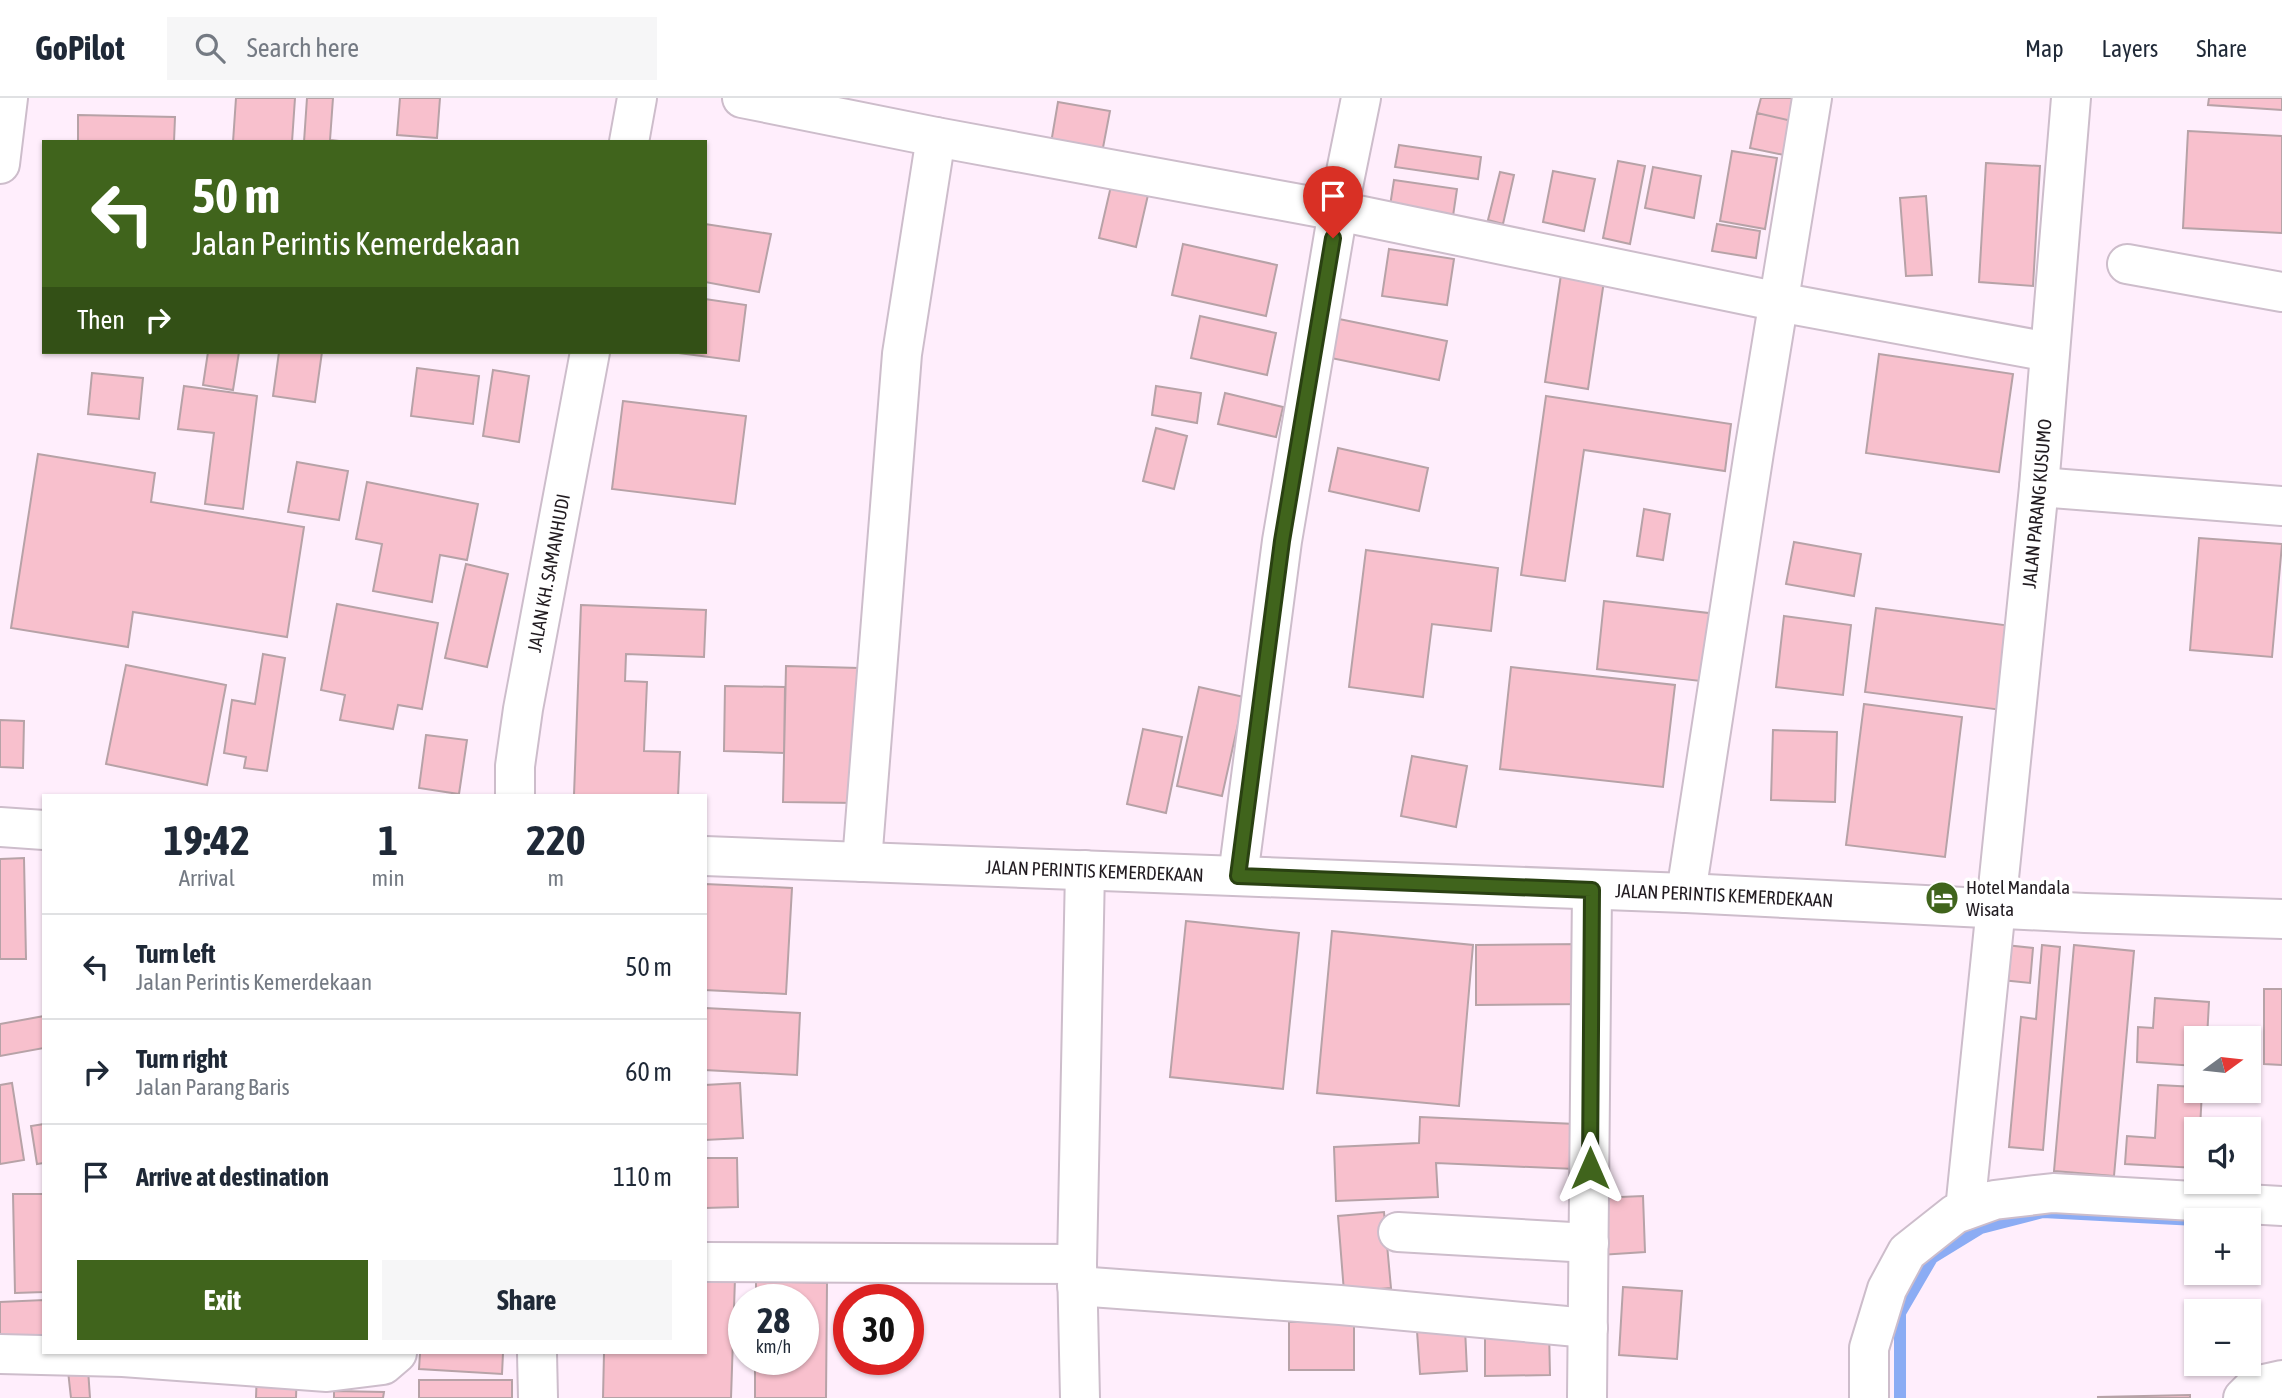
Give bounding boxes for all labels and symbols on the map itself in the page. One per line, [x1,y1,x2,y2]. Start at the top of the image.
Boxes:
pin [1303,166,1363,238]
street label: JALAN PARANG KUSUMO [2018,418,2056,589]
street label: JALAN KH. SAMANHUDI [523,492,574,654]
street label: JALAN PERINTIS KEMERDEKAAN [985,856,1204,886]
place label: Hotel Mandala Wisata [1966,876,2070,920]
street label: JALAN PERINTIS KEMERDEKAAN [1615,879,1834,911]
hotel icon: Hotel Mandala Wisata [1923,879,1961,917]
north arrow [2184,1026,2261,1102]
position arrow [1553,1131,1627,1205]
speed limit sign: 30 [833,1284,924,1375]

